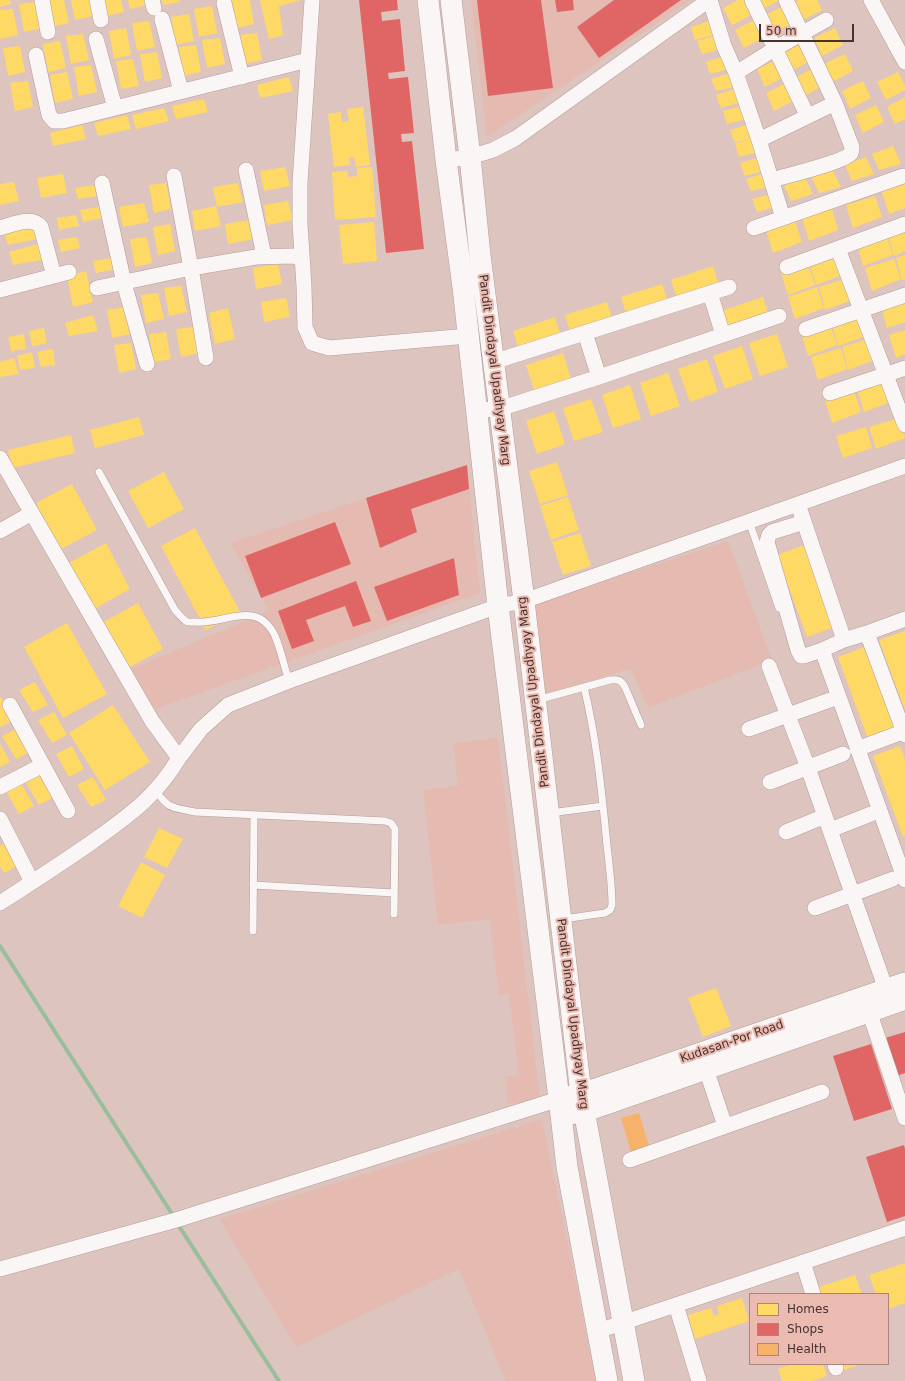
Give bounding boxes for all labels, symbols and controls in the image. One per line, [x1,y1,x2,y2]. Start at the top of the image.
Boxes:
scale bar [761,16,856,42]
text: 50 m [766,24,797,38]
street label: Pandit Dindayal Upadhyay Marg [475,274,513,466]
street label: Pandit Dindayal Upadhyay Marg [515,596,553,788]
street label: Pandit Dindayal Upadhyay Marg [553,918,591,1110]
street label: Kudasan-Por Road [678,1018,786,1066]
legend [749,1293,889,1365]
text: Homes [787,1302,829,1316]
text: Shops [787,1322,823,1336]
text: Health [787,1342,826,1356]

